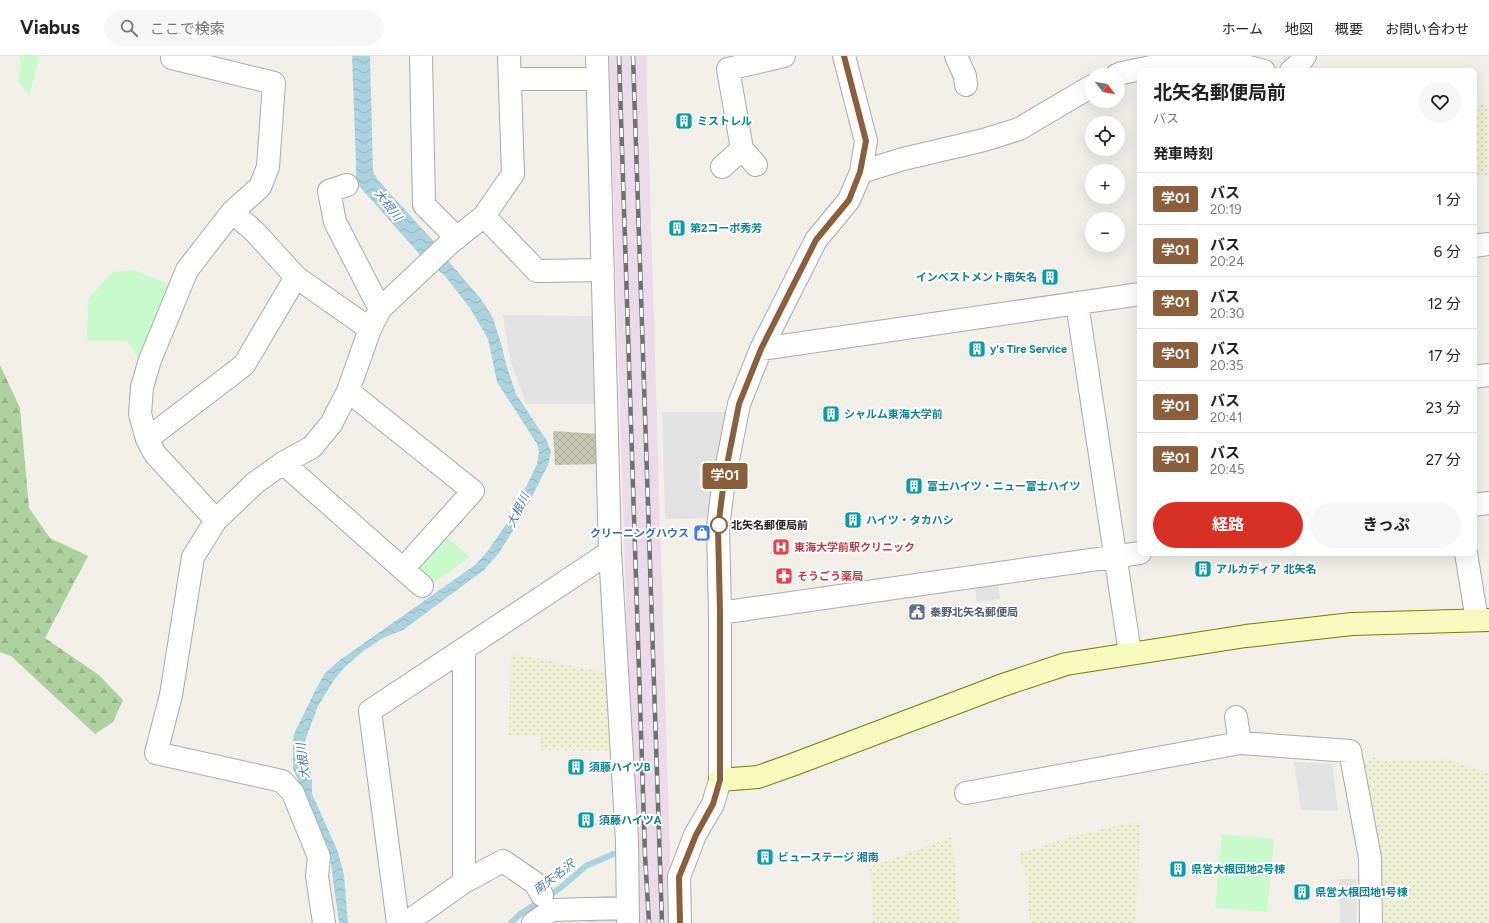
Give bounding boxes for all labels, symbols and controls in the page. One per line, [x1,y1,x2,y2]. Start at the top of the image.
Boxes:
search box [104,10,384,46]
text: Viabus [20,16,80,39]
icon: search [118,17,140,39]
text: ここで検索 [150,20,225,38]
text: ホーム [1221,21,1263,38]
text: 地図 [1285,21,1313,38]
text: 概要 [1335,21,1363,38]
text: お問い合わせ [1385,21,1469,38]
north arrow [1085,68,1125,108]
map controls [1085,68,1125,252]
text: 北矢名郵便局前 [1153,81,1286,104]
button: heart [1419,81,1461,123]
building icon: ミストレル [674,111,694,131]
text: バス [1153,111,1179,126]
place label: ミストレル [697,115,752,128]
button: locate [1085,116,1125,156]
text: 発車時刻 [1153,145,1213,163]
button: + [1085,164,1125,204]
text: バス [1210,184,1240,202]
water label: 大根川 [371,187,406,225]
text: 学01 [1161,190,1190,207]
text: 1 分 [1436,191,1461,209]
text: 20:19 [1210,202,1242,217]
button: − [1085,212,1125,252]
building icon: 第2コーポ秀芳 [667,218,687,238]
place label: 第2コーポ秀芳 [690,222,762,235]
text: バス [1210,236,1240,254]
text: 学01 [1161,242,1190,259]
text: 6 分 [1434,243,1461,261]
text: 20:24 [1210,254,1244,269]
building icon: インベストメント南矢名 [1040,267,1060,287]
place label: インベストメント南矢名 [916,271,1037,284]
text: バス [1210,288,1240,306]
text: 学01 [1161,294,1190,311]
text: 12 分 [1428,295,1461,313]
text: 20:30 [1210,306,1244,321]
building icon: y's Tire Service [967,339,987,359]
text: バス [1210,340,1240,358]
place label: y's Tire Service [990,343,1067,356]
text: 学01 [1161,346,1190,363]
text: 17 分 [1428,347,1461,365]
text: 20:35 [1210,358,1243,373]
text: バス [1210,392,1240,410]
text: 学01 [1161,398,1190,415]
text: 23 分 [1426,399,1461,417]
building icon: シャルム東海大学前 [821,404,841,424]
place label: シャルム東海大学前 [844,408,943,421]
text: 20:41 [1210,410,1242,425]
text: バス [1210,444,1240,462]
text: 学01 [1161,450,1190,467]
text: 27 分 [1426,451,1461,469]
text: 20:45 [1210,462,1244,477]
line badge: 学01 [702,463,748,489]
text: 学01 [711,467,739,484]
building icon: 富士ハイツ・ニュー富士ハイツ [904,476,924,496]
place label: 富士ハイツ・ニュー富士ハイツ [927,480,1081,493]
water label: 大根川 [504,489,533,529]
button: 経路 [1153,502,1303,548]
button: きっぷ [1311,502,1461,548]
building icon: ハイツ・タカハシ [843,510,863,530]
place label: ハイツ・タカハシ [866,514,954,527]
marker: 北矢名郵便局前 [710,516,728,534]
place label: 北矢名郵便局前 [731,519,808,532]
shop icon: クリーニングハウス [692,523,712,543]
place label: クリーニングハウス [590,527,689,540]
hospital icon: 東海大学前駅クリニック [771,537,791,557]
place label: 東海大学前駅クリニック [794,541,915,554]
building icon: アルカディア 北矢名 [1193,559,1213,579]
place label: アルカディア 北矢名 [1216,563,1316,576]
pharmacy icon: そうごう薬局 [774,566,794,586]
place label: そうごう薬局 [797,570,863,583]
public building icon: 秦野北矢名郵便局 [907,602,927,622]
place label: 秦野北矢名郵便局 [930,606,1018,619]
water label: 大根川 [294,740,312,780]
building icon: 須藤ハイツB [566,757,586,777]
place label: 須藤ハイツB [589,761,651,774]
building icon: 須藤ハイツA [576,810,596,830]
place label: 須藤ハイツA [599,814,662,827]
building icon: ビューステージ 湘南 [755,847,775,867]
place label: ビューステージ 湘南 [778,851,879,864]
water label: 南矢名沢 [531,856,579,897]
building icon: 県営大根団地2号棟 [1168,859,1188,879]
place label: 県営大根団地2号棟 [1191,863,1285,876]
building icon: 県営大根団地1号棟 [1292,882,1312,902]
place label: 県営大根団地1号棟 [1315,886,1408,899]

